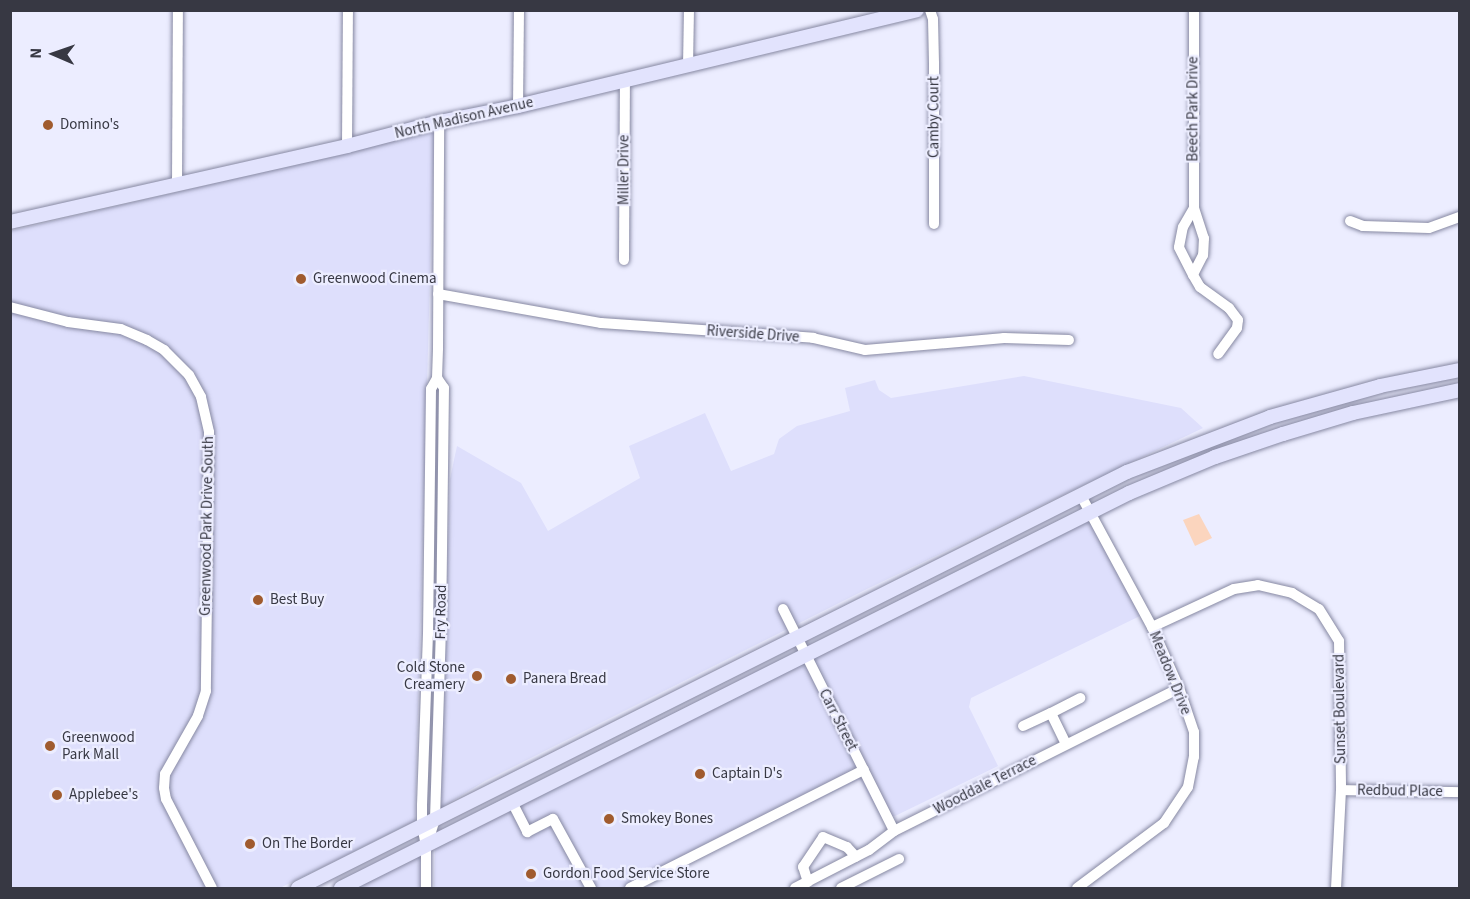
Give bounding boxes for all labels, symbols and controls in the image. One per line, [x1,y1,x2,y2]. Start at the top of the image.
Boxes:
north arrow [24,24,84,84]
text: N [25,48,47,59]
street label: Beech Park Drive [1184,56,1202,162]
street label: Camby Court [925,76,943,158]
street label: North Madison Avenue [393,93,535,143]
place label: Domino's [60,116,119,134]
marker: Domino's [41,118,55,132]
street label: Miller Drive [615,135,633,205]
place label: Greenwood Cinema [313,270,437,288]
marker: Greenwood Cinema [294,272,308,286]
street label: Riverside Drive [706,322,800,346]
street label: Greenwood Park Drive South [196,436,218,616]
street label: Fry Road [432,584,450,640]
place label: Best Buy [270,591,324,609]
marker: Best Buy [251,593,265,607]
street label: Meadow Drive [1145,629,1195,717]
street label: Sunset Boulevard [1330,654,1350,764]
place label: Cold Stone Creamery [397,658,465,693]
marker: Cold Stone Creamery [470,669,484,683]
place label: Panera Bread [523,670,606,688]
marker: Panera Bread [504,672,518,686]
street label: Carr Street [815,686,861,754]
place label: Greenwood Park Mall [62,728,135,763]
marker: Greenwood Park Mall [43,739,57,753]
street label: Wooddale Terrace [931,751,1039,819]
place label: Captain D's [712,765,782,783]
marker: Captain D's [693,767,707,781]
street label: Redbud Place [1357,781,1443,801]
place label: Applebee's [69,786,138,804]
marker: Applebee's [50,788,64,802]
place label: Smokey Bones [621,810,713,828]
marker: Smokey Bones [602,812,616,826]
place label: On The Border [262,835,353,853]
marker: On The Border [243,837,257,851]
place label: Gordon Food Service Store [543,865,710,883]
marker: Gordon Food Service Store [524,867,538,881]

